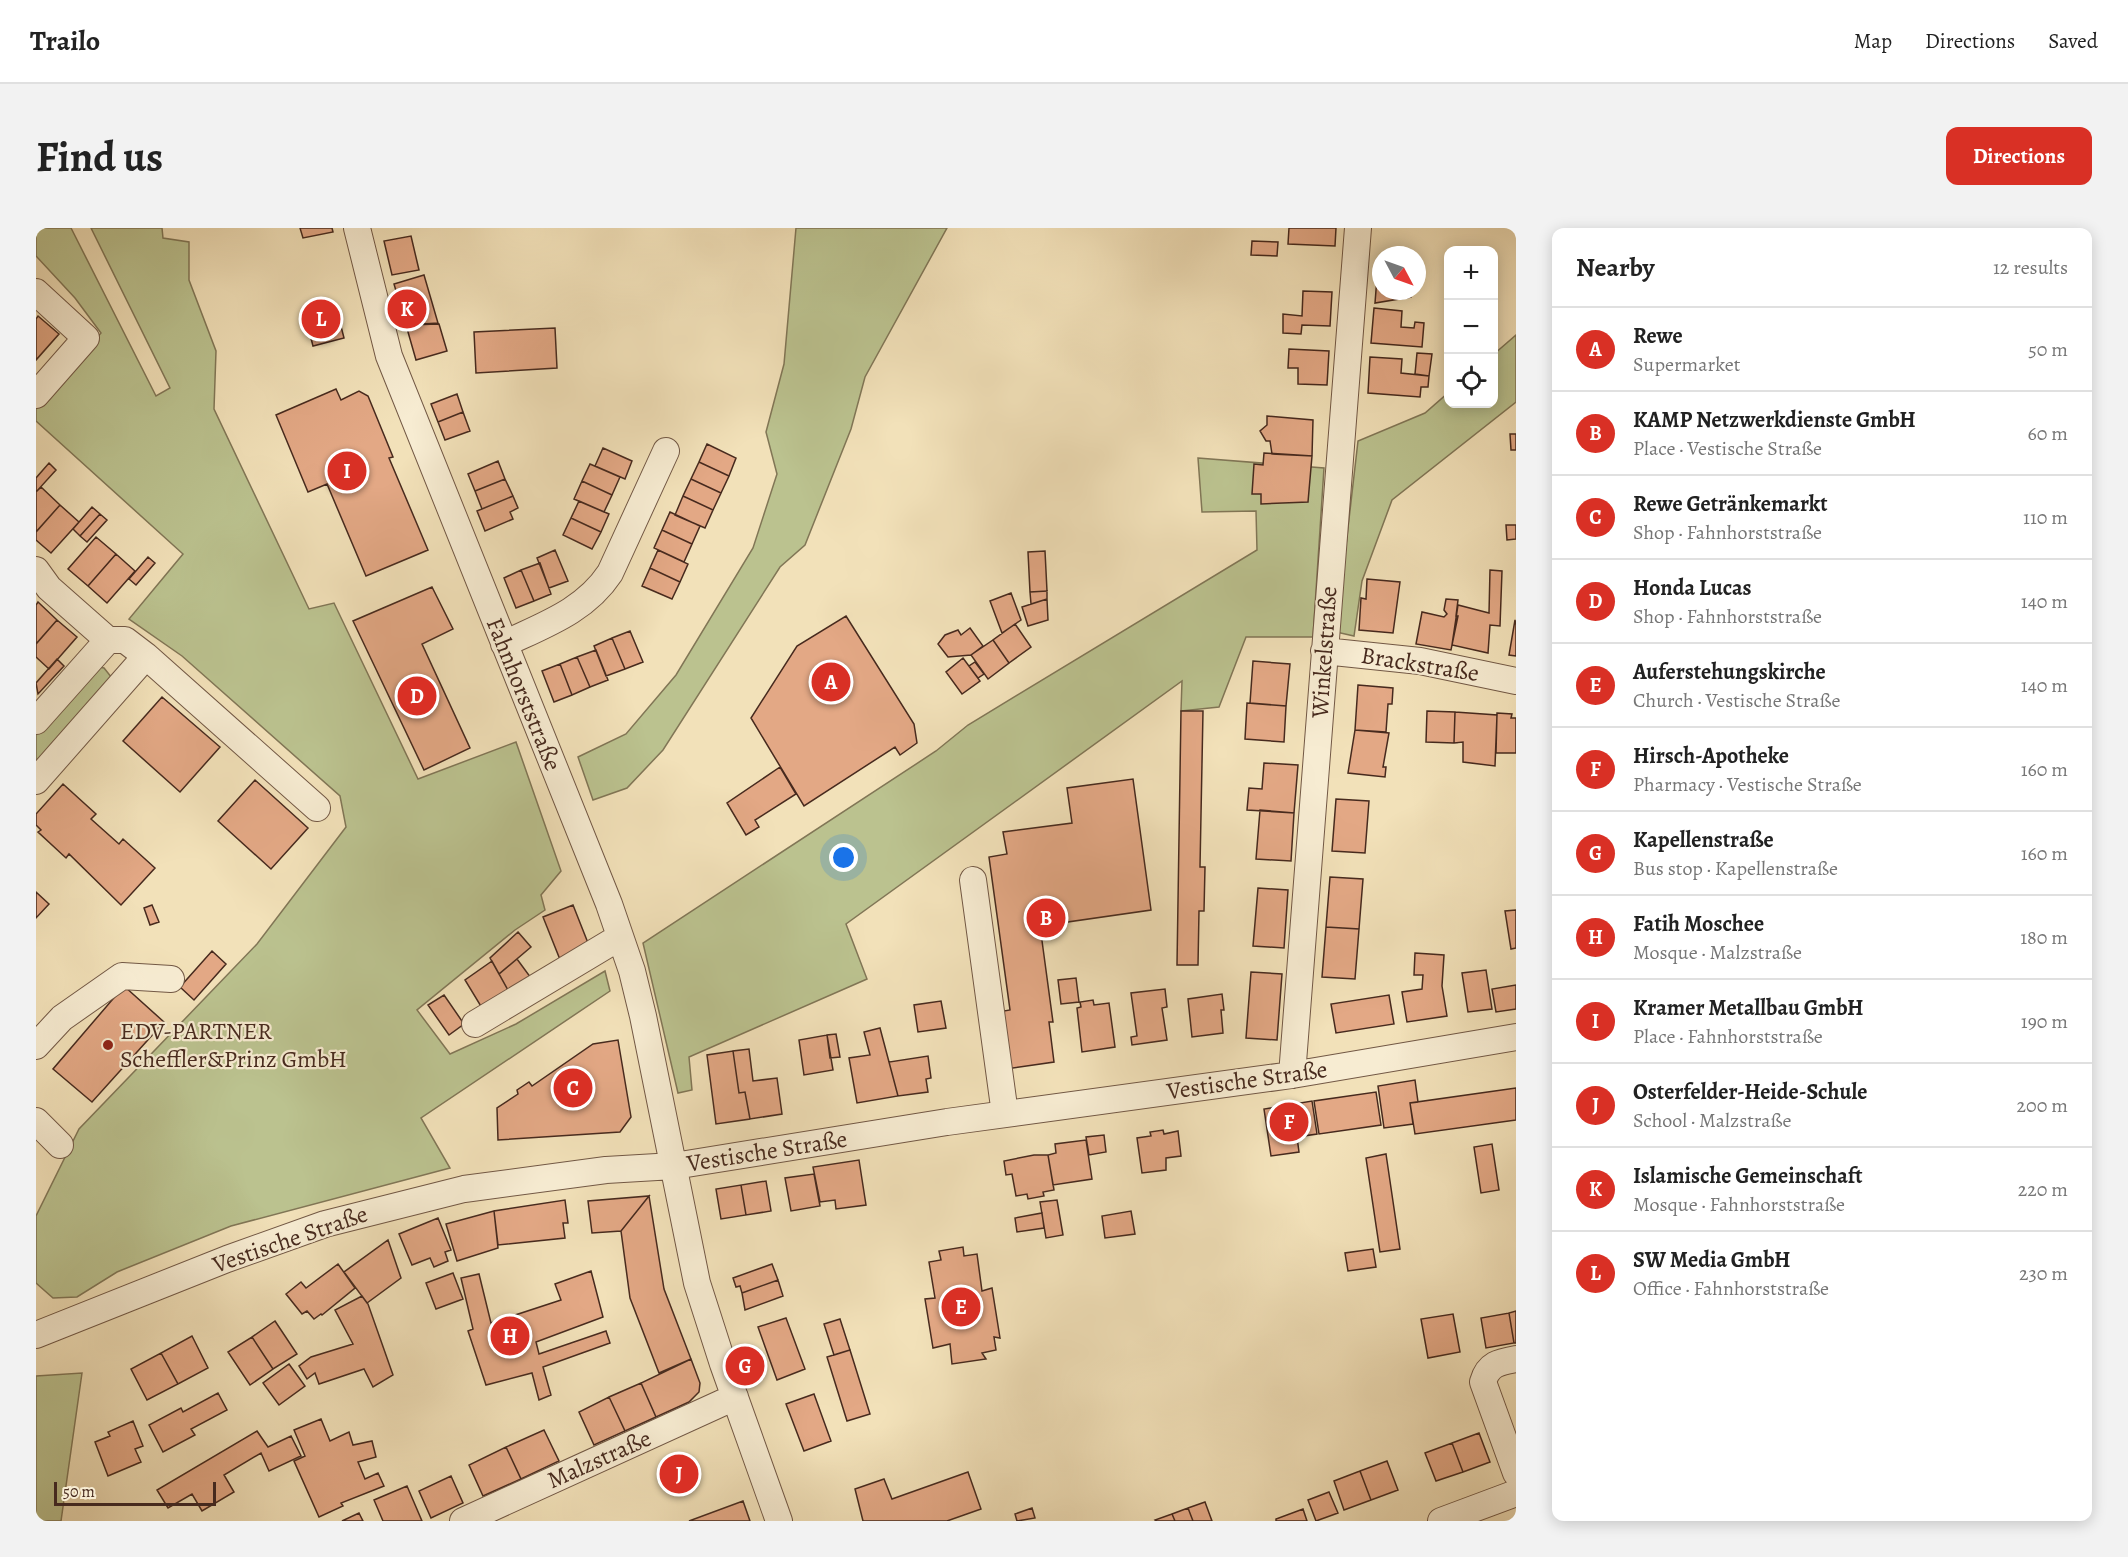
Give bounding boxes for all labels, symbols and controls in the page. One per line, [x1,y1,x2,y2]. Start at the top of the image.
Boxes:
text: Trailo [30,22,100,60]
text: Map [1854,27,1892,55]
text: Directions [1925,27,2015,55]
text: Saved [2048,27,2098,55]
button: Directions [1946,127,2092,185]
text: Find us [36,128,163,185]
north arrow [1372,246,1426,300]
map controls [1444,246,1498,408]
button: + [1444,246,1498,300]
text: Nearby [1576,250,1655,285]
text: 12 results [1993,254,2068,281]
pin: K [388,286,427,332]
pin: L [302,296,340,341]
button: − [1444,300,1498,354]
text: Rewe [1633,321,1683,351]
text: A [1589,336,1602,363]
text: 50 m [2028,336,2068,363]
text: Supermarket [1633,351,1740,378]
button: locate [1444,354,1498,408]
text: KAMP Netzwerkdienste GmbH [1633,405,1916,435]
text: B [1589,420,1602,447]
text: 60 m [2028,420,2068,447]
text: Place · Vestische Straße [1633,435,1822,462]
pin: I [328,448,366,494]
text: Rewe Getränkemarkt [1633,489,1828,519]
text: C [1589,504,1602,531]
text: 110 m [2023,504,2068,531]
text: Shop · Fahnhorststraße [1633,519,1822,546]
text: Honda Lucas [1633,573,1752,603]
street label: Winkelstraße [1303,585,1345,720]
text: D [1589,588,1602,615]
text: 140 m [2021,588,2068,615]
text: Shop · Fahnhorststraße [1633,603,1822,630]
street label: Fahnhorststraße [479,613,569,775]
street label: Brackstraße [1359,639,1481,689]
text: Auferstehungskirche [1633,657,1826,687]
pin: A [812,660,850,704]
text: E [1590,672,1601,699]
text: 140 m [2021,672,2068,699]
pin: D [398,674,436,718]
text: Church · Vestische Straße [1633,687,1840,714]
text: Hirsch-Apotheke [1633,741,1789,771]
text: F [1590,756,1601,783]
text: 160 m [2021,756,2068,783]
text: Pharmacy · Vestische Straße [1633,771,1862,798]
text: Kapellenstraße [1633,825,1774,855]
text: G [1589,840,1602,867]
text: 160 m [2021,840,2068,867]
your location [829,843,858,872]
text: Bus stop · Kapellenstraße [1633,855,1838,882]
pin: B [1026,896,1066,940]
text: Fatih Moschee [1633,909,1764,939]
text: H [1588,924,1603,951]
text: 180 m [2020,924,2068,951]
text: Mosque · Malzstraße [1633,939,1802,966]
text: Kramer Metallbau GmbH [1633,993,1864,1023]
text: I [1592,1008,1599,1035]
text: 190 m [2021,1008,2068,1035]
place label: EDV-PARTNER Scheffler&Prinz GmbH [120,1015,347,1075]
text: Place · Fahnhorststraße [1633,1023,1823,1050]
marker: EDV-PARTNER Scheffler&Prinz GmbH [101,1038,115,1052]
street label: Vestische Straße [1164,1053,1329,1107]
pin: C [554,1066,592,1110]
text: Osterfelder-Heide-Schule [1633,1077,1867,1107]
text: J [1592,1092,1599,1119]
text: 200 m [2017,1092,2068,1119]
pin: F [1270,1100,1308,1144]
text: School · Malzstraße [1633,1107,1791,1134]
street label: Vestische Straße [684,1123,849,1180]
text: Islamische Gemeinschaft [1633,1161,1863,1191]
text: K [1589,1176,1602,1203]
text: 220 m [2018,1176,2068,1203]
text: Mosque · Fahnhorststraße [1633,1191,1845,1218]
street label: Vestische Straße [207,1198,372,1281]
text: SW Media GmbH [1633,1245,1791,1275]
text: L [1590,1260,1601,1287]
text: 230 m [2019,1260,2068,1287]
text: Office · Fahnhorststraße [1633,1275,1829,1302]
pin: E [942,1284,980,1330]
pin: H [490,1314,530,1358]
pin: G [726,1344,764,1388]
street label: Malzstraße [542,1422,656,1496]
pin: J [660,1452,698,1496]
scale bar [54,1479,216,1506]
text: 50 m [63,1481,95,1503]

